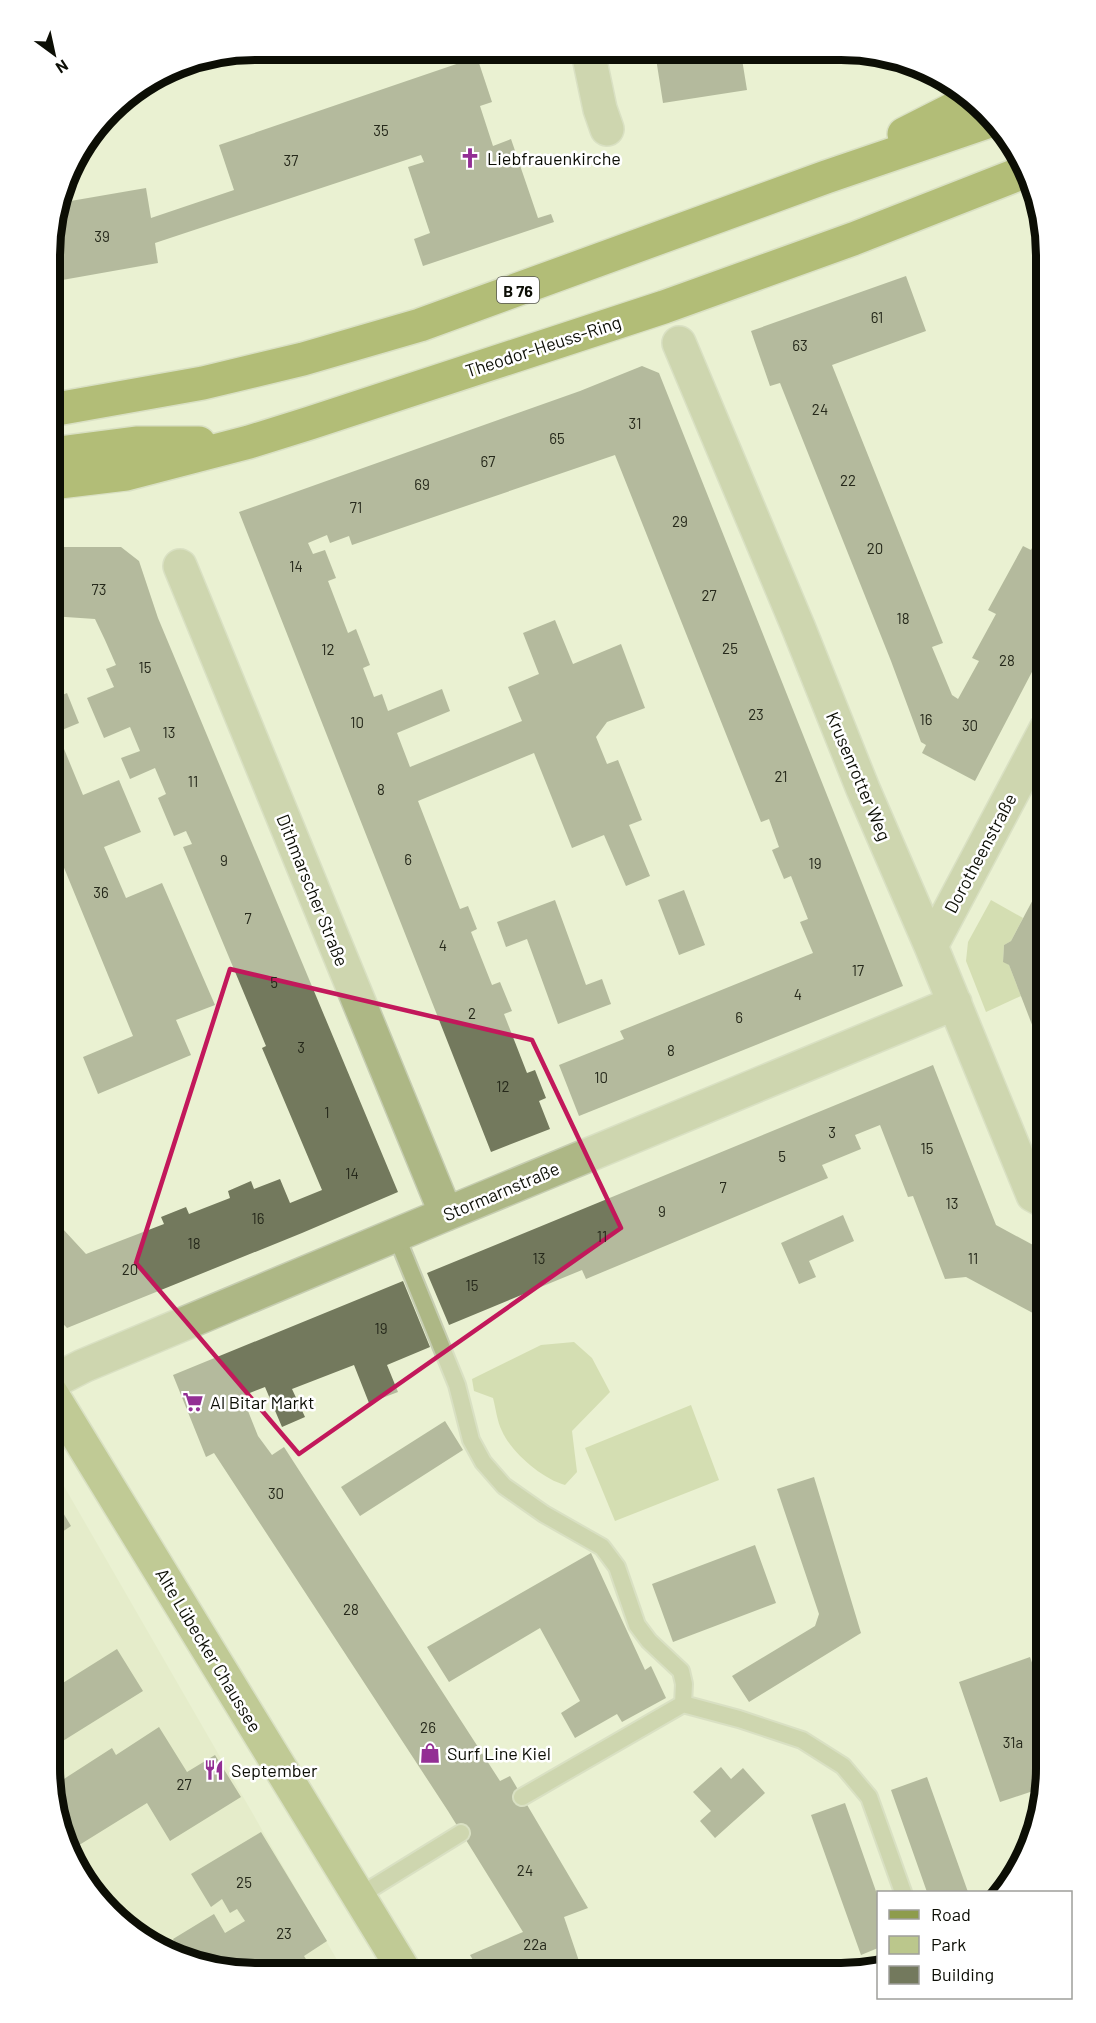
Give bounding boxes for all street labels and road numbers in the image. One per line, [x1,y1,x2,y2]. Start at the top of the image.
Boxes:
road number: B 76 [497,277,539,303]
street label: Theodor-Heuss-Ring [462,310,624,382]
street label: Krusenrotter Weg [822,708,896,844]
street label: Dorotheenstraße [939,789,1021,917]
street label: Dithmarscher Straße [272,811,354,969]
street label: Stormarnstraße [440,1157,562,1225]
street label: Alte Lübecker Chaussee [151,1564,267,1736]

